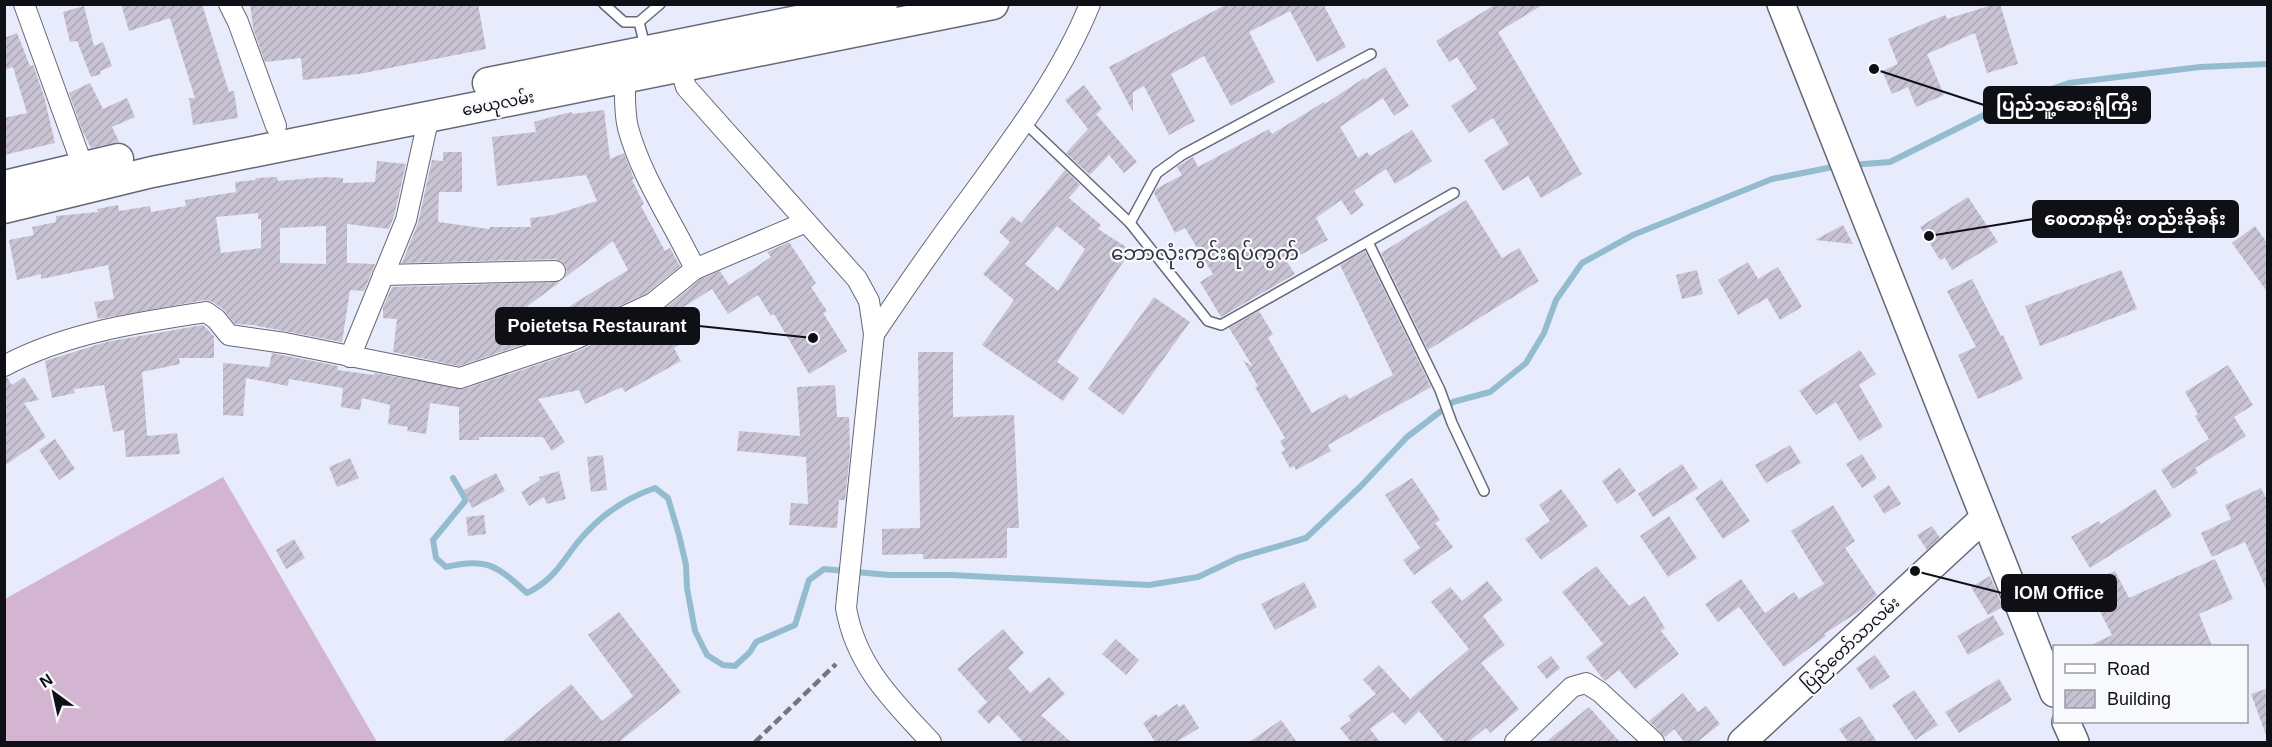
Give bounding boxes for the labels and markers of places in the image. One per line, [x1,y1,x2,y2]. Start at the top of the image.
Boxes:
callout: ပြည်သူ့ဆေးရုံကြီး [1984,87,2150,123]
callout: စေတာနာမိုး တည်းခိုခန်း [2033,201,2238,237]
callout: Poietetsa Restaurant [496,308,699,344]
callout: IOM Office [2002,575,2116,611]

